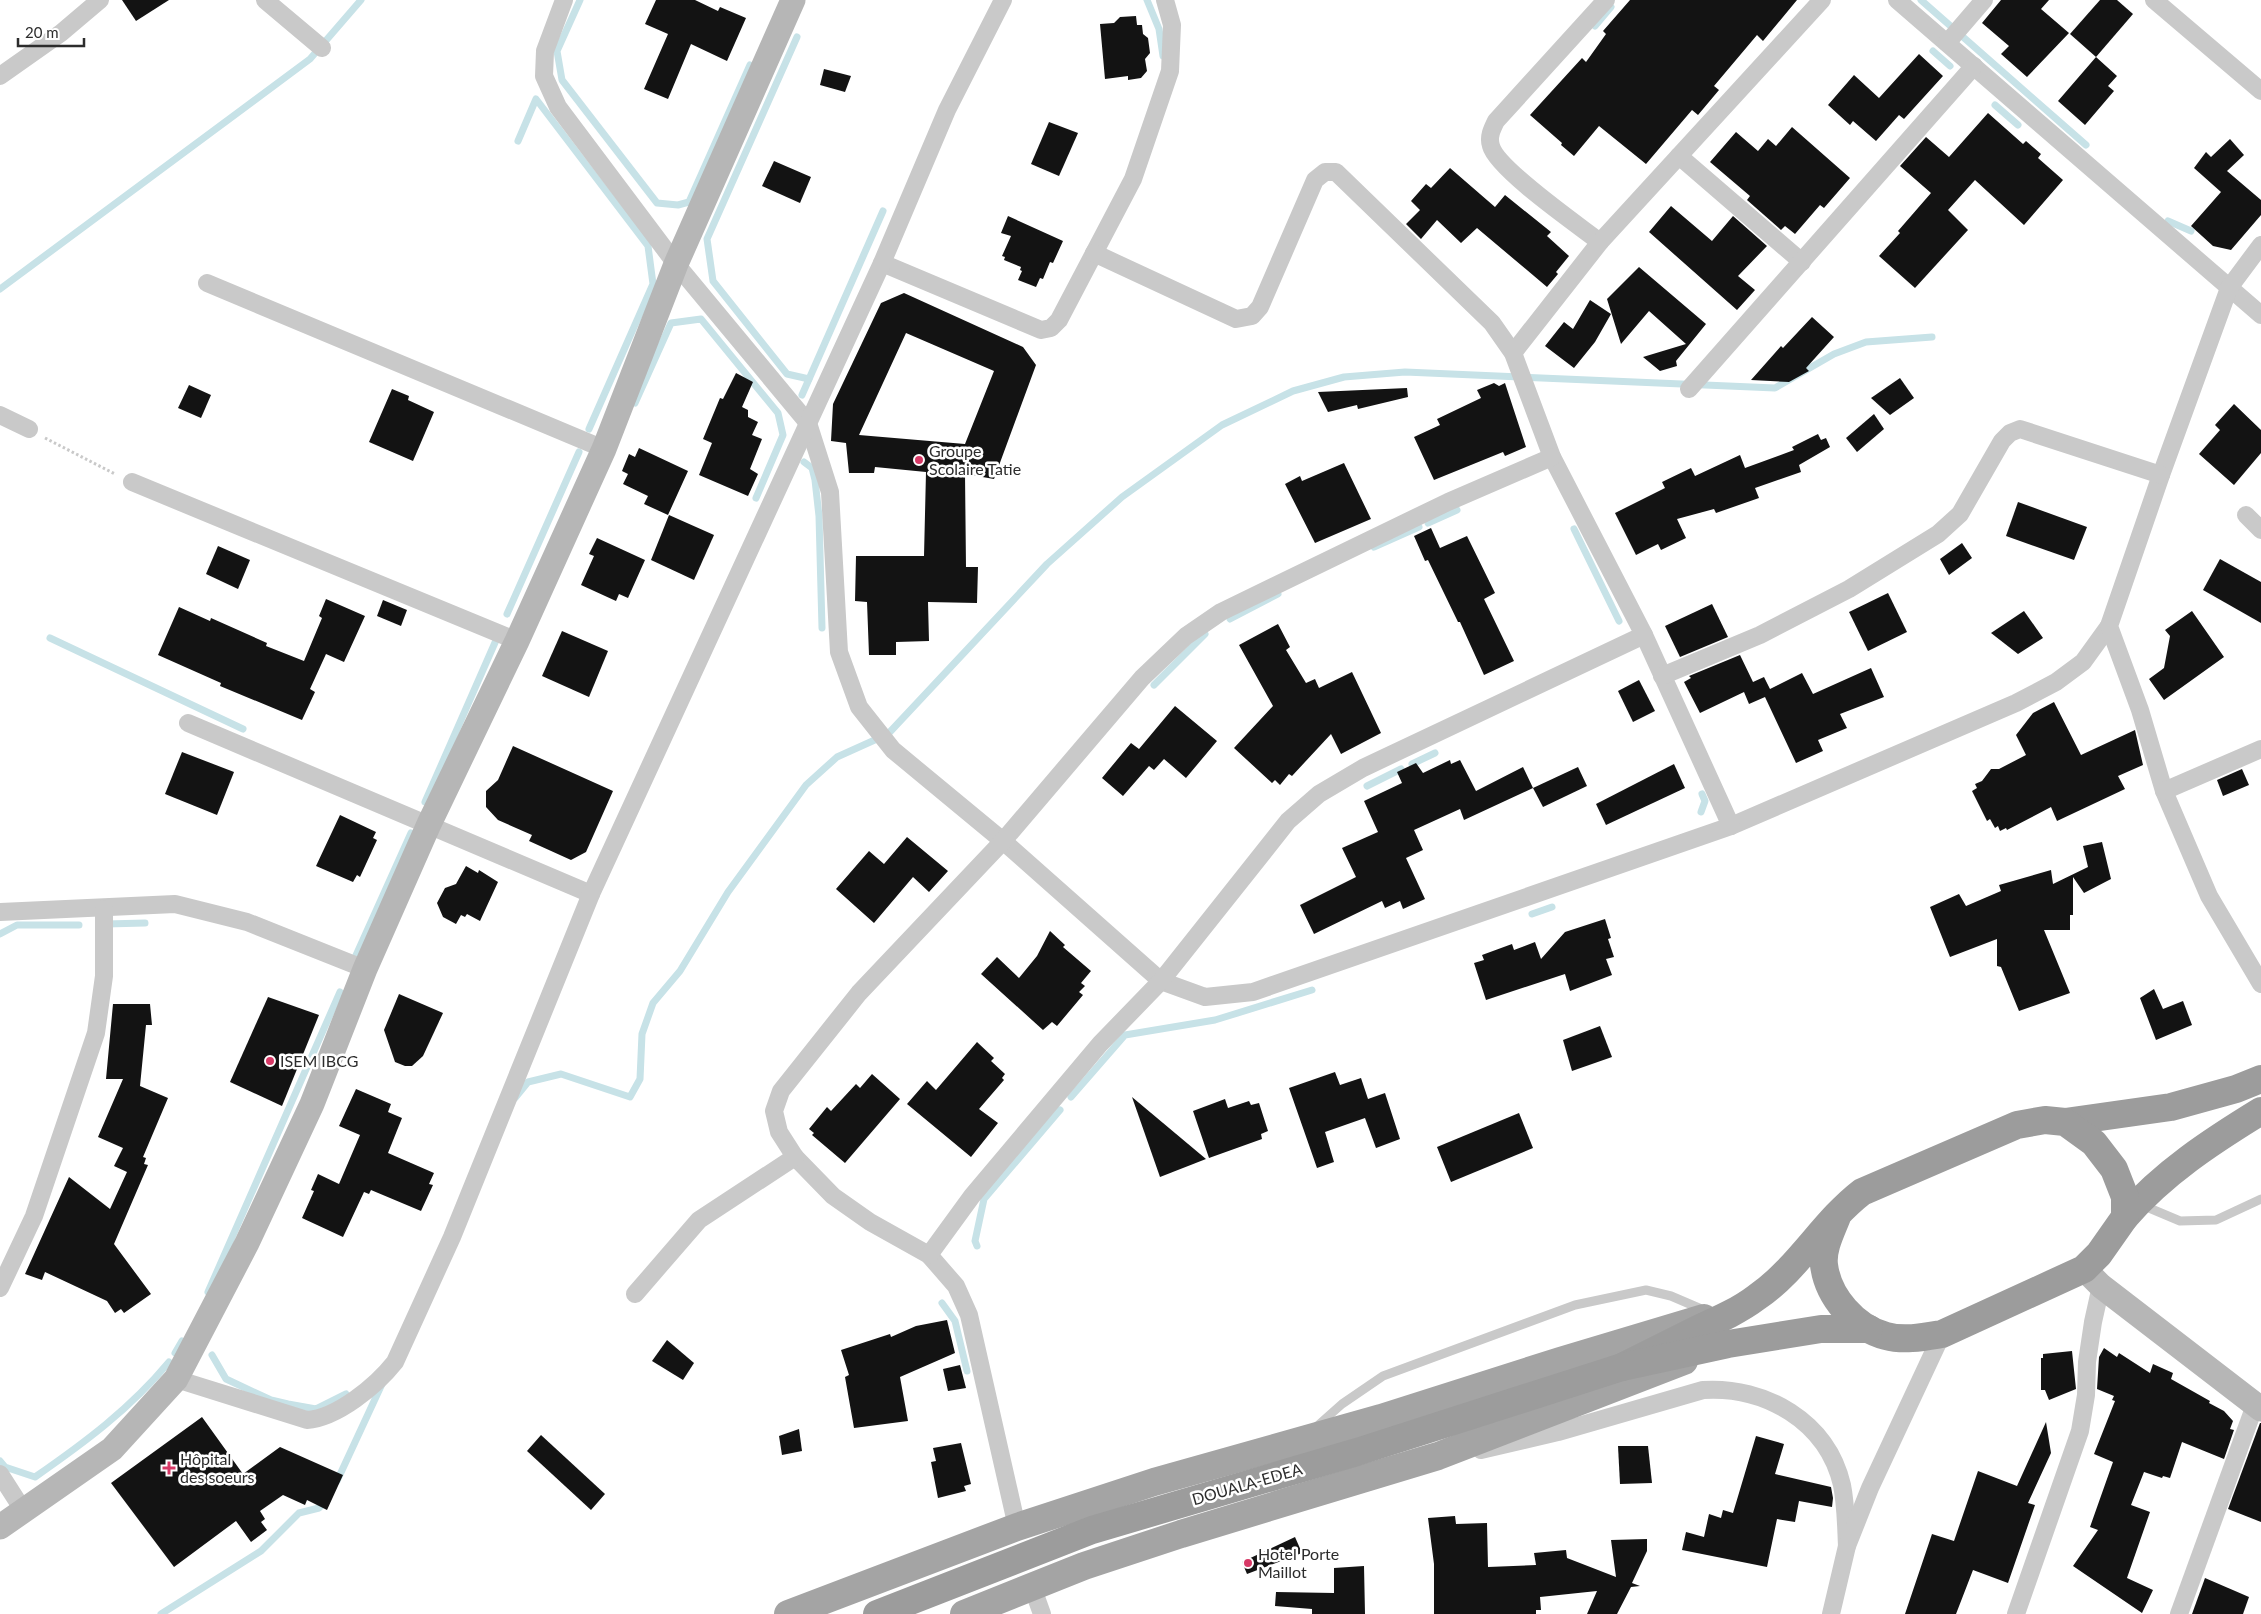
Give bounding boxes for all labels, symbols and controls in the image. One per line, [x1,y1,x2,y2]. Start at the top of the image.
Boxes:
scale bar [18,15,84,47]
text: 20 m [25,23,59,41]
place label: Groupe Scolaire Tatie [929,441,1021,478]
marker: Groupe Scolaire Tatie [913,454,925,466]
place label: ISEM IBCG [280,1051,358,1070]
marker: ISEM IBCG [264,1055,276,1067]
place label: Hôpital des soeurs [180,1449,255,1486]
street label: DOUALA-EDEA [1190,1459,1304,1508]
marker: Hôpital des soeurs [162,1461,176,1475]
place label: Hotel Porte Maillot [1258,1544,1339,1581]
marker: Hotel Porte Maillot [1242,1557,1254,1569]

